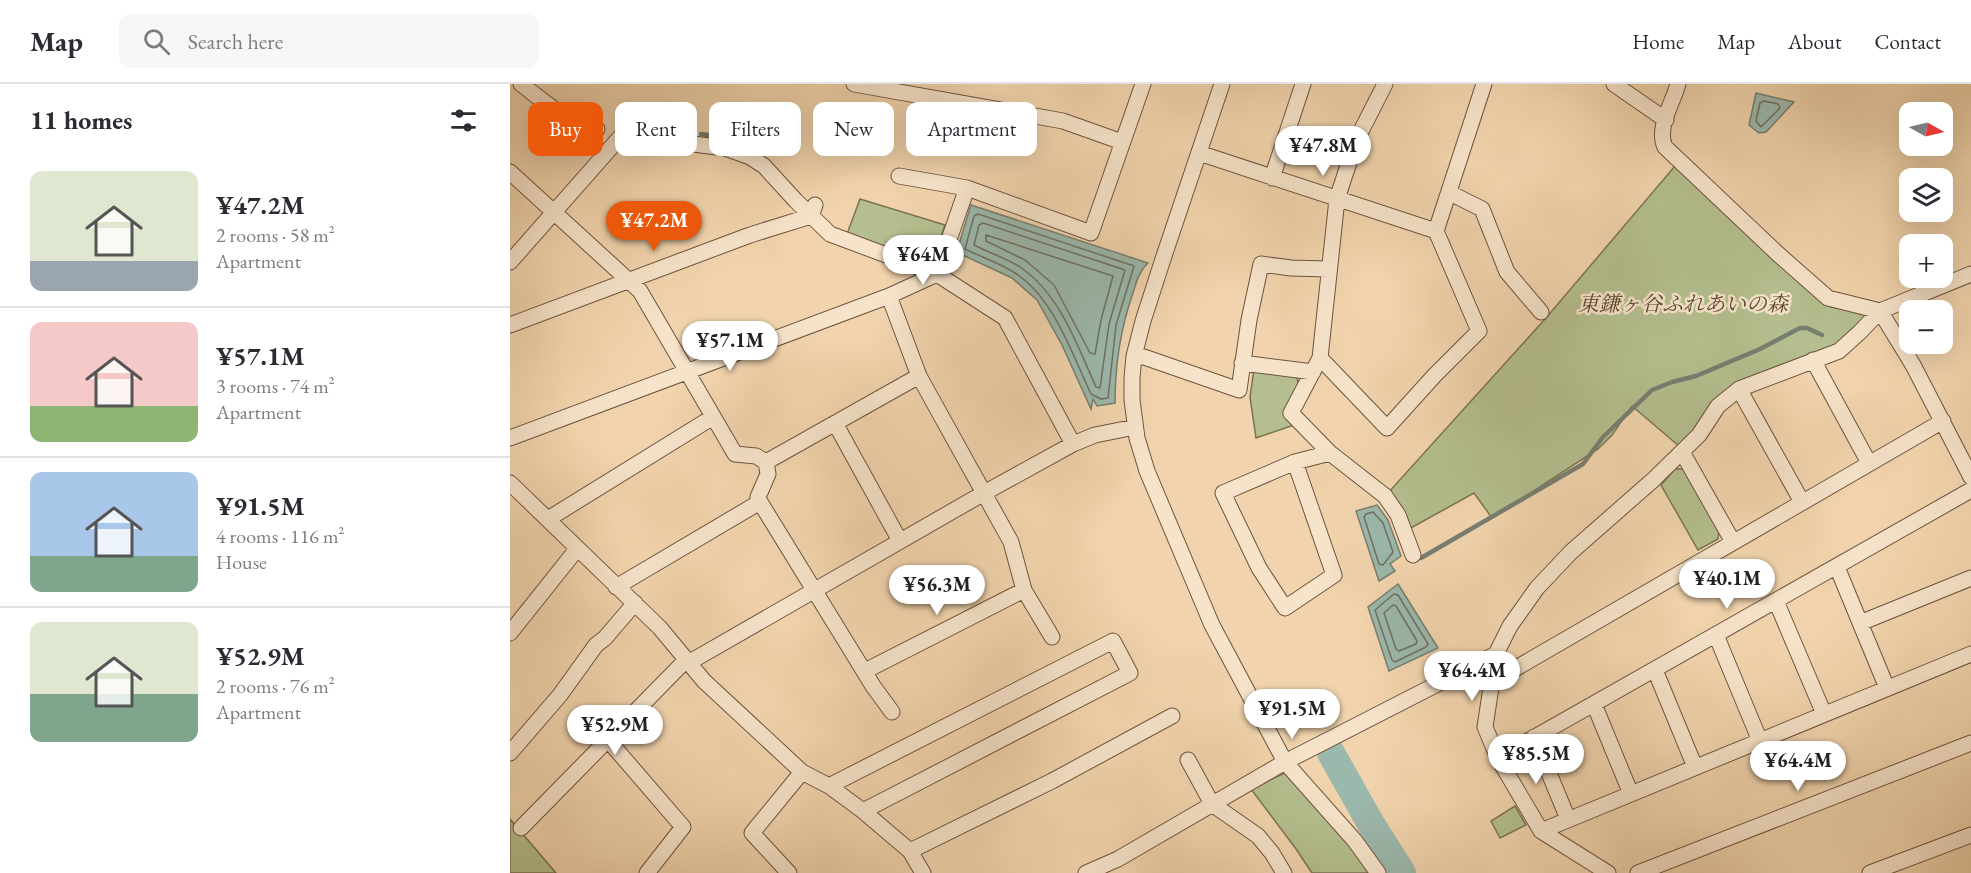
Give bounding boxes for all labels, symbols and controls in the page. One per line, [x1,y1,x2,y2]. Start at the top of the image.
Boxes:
search box [119,14,539,68]
text: Map [30,23,83,59]
icon: search [140,25,173,58]
text: Search here [188,27,283,56]
text: Home [1632,28,1684,55]
text: Map [1717,28,1755,55]
text: About [1788,28,1841,55]
text: Contact [1874,28,1941,55]
chip: Buy [528,102,603,156]
chip: Rent [615,102,697,156]
chip: Filters [709,102,801,156]
chip: New [813,102,894,156]
chip: Apartment [906,102,1037,156]
north arrow [1899,102,1953,156]
map controls [1899,102,1953,354]
text: 11 homes [30,103,132,137]
icon: filters [447,104,480,137]
pin: ¥47.8M [1274,126,1372,177]
text: ¥47.8M [1289,132,1357,158]
button: layers [1899,168,1953,222]
text: ¥47.2M [216,188,305,222]
icon: home [78,195,150,267]
pin: ¥47.2M [605,201,703,252]
text: ¥47.2M [620,207,688,233]
text: 2 rooms · 58 m² [216,222,335,248]
button: + [1899,234,1953,288]
pin: ¥64M [887,235,959,286]
text: ¥64M [897,241,949,267]
text: Apartment [216,248,301,274]
park label: 東鎌ヶ谷ふれあいの森 [1578,290,1790,317]
button: − [1899,300,1953,354]
pin: ¥57.1M [681,321,779,372]
text: ¥57.1M [696,327,764,353]
text: ¥57.1M [216,339,305,373]
icon: home [78,346,150,418]
text: 3 rooms · 74 m² [216,373,335,399]
text: Apartment [216,399,301,425]
text: ¥91.5M [216,489,305,523]
icon: home [78,496,150,568]
text: 4 rooms · 116 m² [216,523,344,549]
text: House [216,549,267,575]
pin: ¥40.1M [1678,559,1776,610]
pin: ¥56.3M [888,565,986,616]
text: ¥40.1M [1693,565,1761,591]
text: ¥56.3M [903,571,971,597]
text: ¥52.9M [216,639,305,673]
icon: home [78,646,150,718]
pin: ¥64.4M [1423,651,1521,702]
text: ¥64.4M [1438,657,1506,683]
text: 2 rooms · 76 m² [216,673,335,699]
pin: ¥91.5M [1243,689,1341,740]
text: ¥91.5M [1258,695,1326,721]
text: Apartment [216,699,301,725]
pin: ¥52.9M [566,705,664,756]
text: ¥52.9M [581,711,649,737]
pin: ¥85.5M [1487,734,1585,785]
text: ¥85.5M [1502,740,1570,766]
pin: ¥64.4M [1749,741,1847,792]
text: ¥64.4M [1764,747,1832,773]

